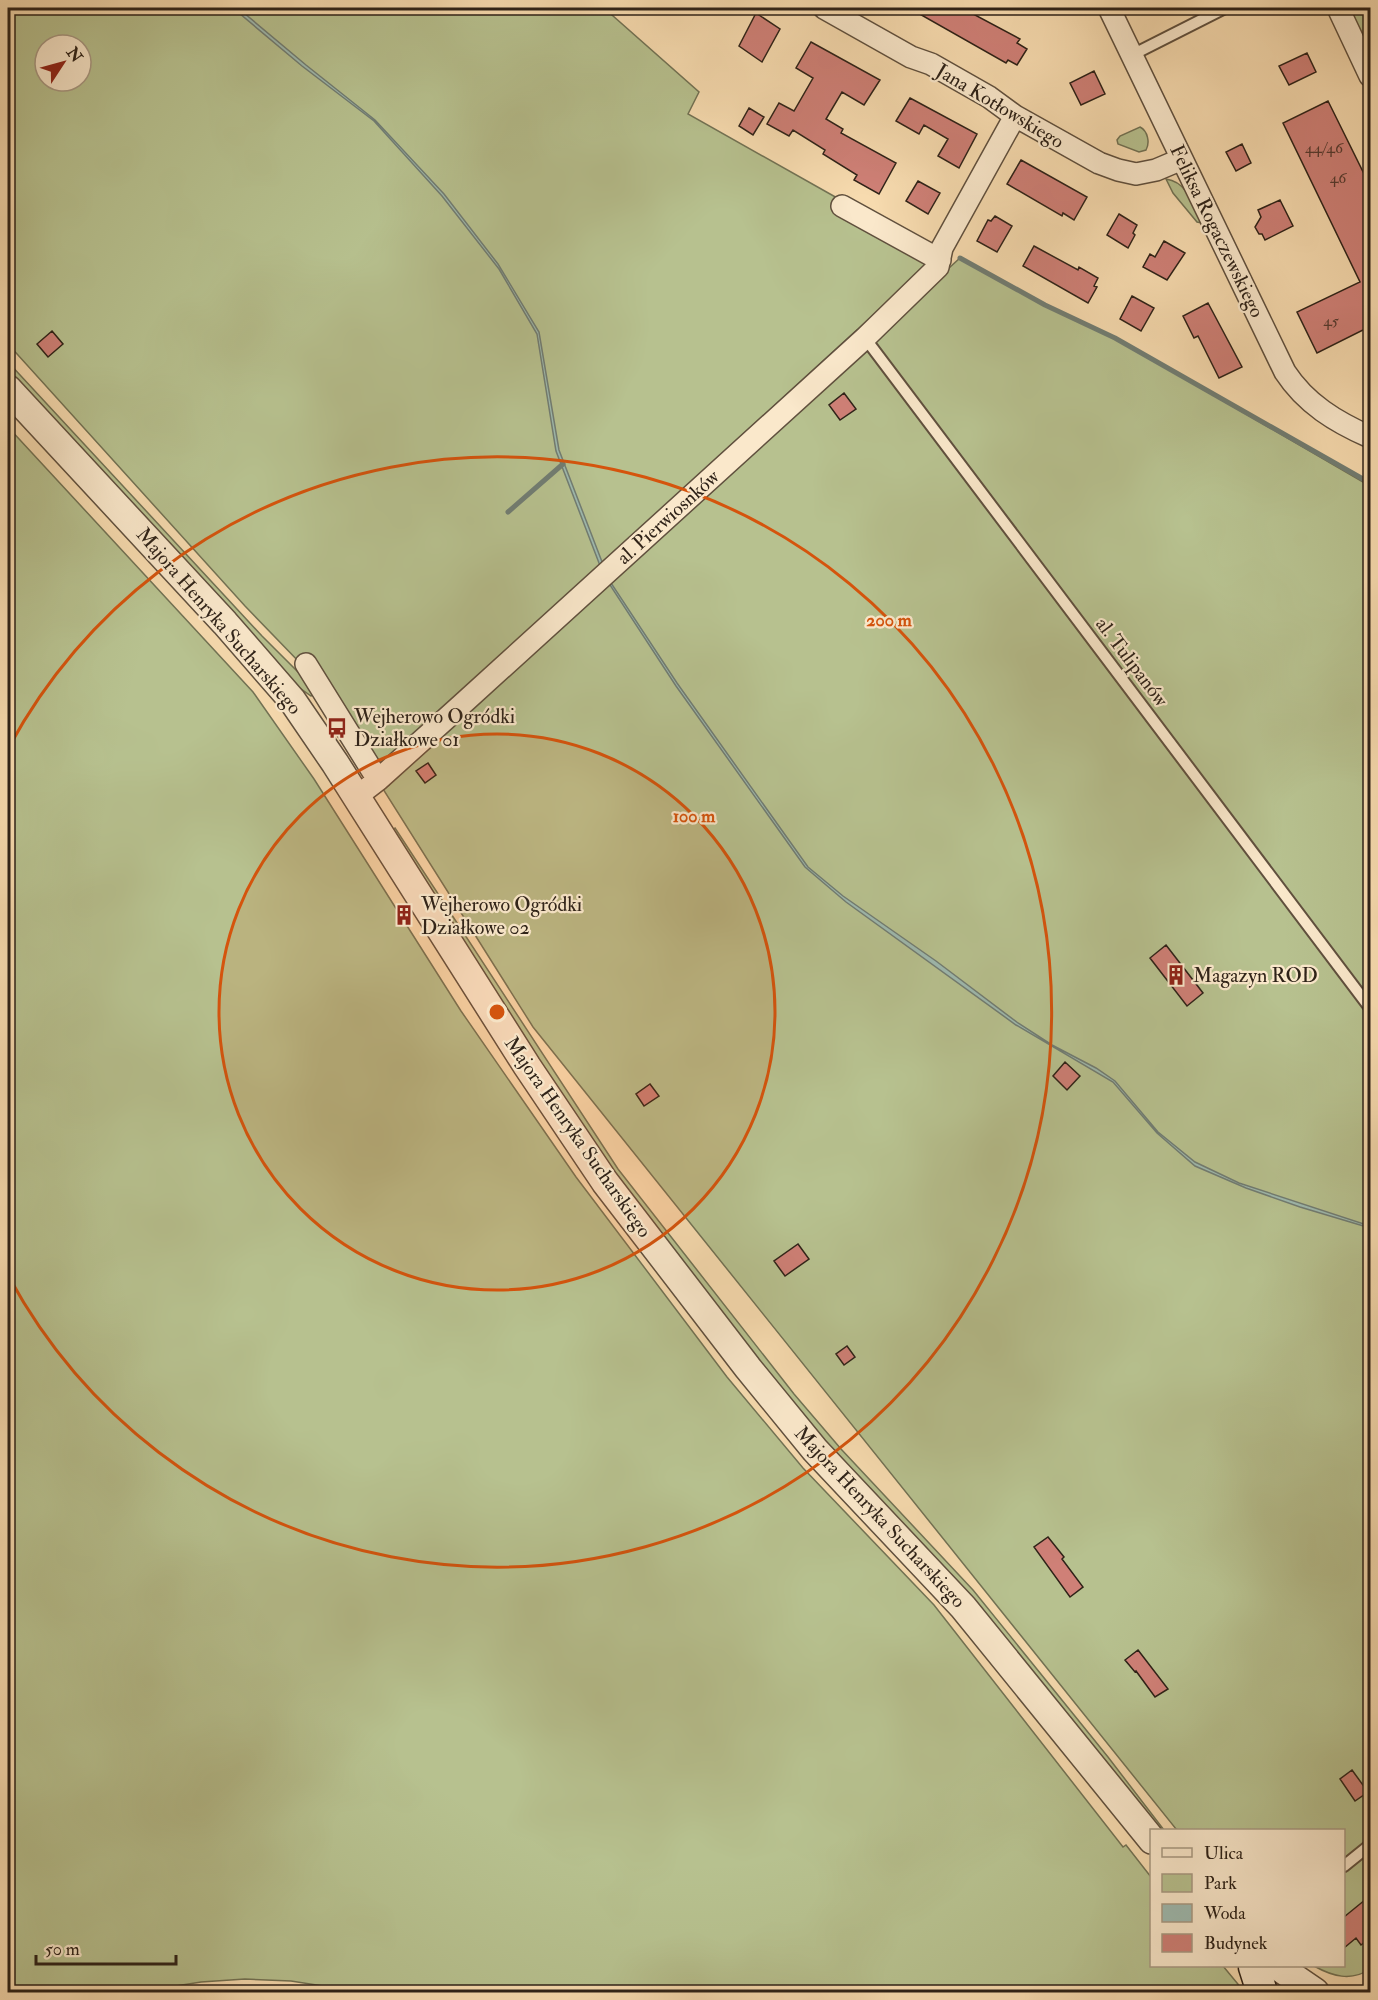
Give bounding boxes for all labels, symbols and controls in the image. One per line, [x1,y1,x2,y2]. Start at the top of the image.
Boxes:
north arrow [33,33,93,93]
text: N [61,42,87,67]
street label: Jana Kotłowskiego [931,57,1068,154]
house number: 44/46 [1305,138,1344,158]
street label: Feliksa Rogaczewskiego [1164,140,1270,322]
house number: 46 [1330,168,1347,188]
house number: 45 [1323,311,1339,331]
street label: al. Pierwiosnków [612,464,725,570]
street label: Majora Henryka Sucharskiego [131,522,307,720]
text: 200 m [866,609,913,632]
street label: al. Tulipanów [1090,612,1174,713]
place label: Wejherowo Ogródki Działkowe 01 [353,704,515,752]
bus stop icon: Wejherowo Ogródki Działkowe 01 [325,716,349,740]
text: 100 m [673,805,716,828]
place label: Wejherowo Ogródki Działkowe 02 [420,892,582,940]
building icon: Wejherowo Ogródki Działkowe 02 [392,903,416,927]
building icon: Magazyn ROD [1164,963,1188,987]
place label: Magazyn ROD [1193,963,1318,988]
centre of rings [487,1002,507,1022]
street label: Majora Henryka Sucharskiego [499,1032,657,1242]
street label: Majora Henryka Sucharskiego [789,1421,971,1613]
legend [1150,1829,1345,1967]
text: Ulica [1204,1842,1244,1865]
text: Park [1204,1872,1237,1895]
text: Woda [1203,1902,1246,1925]
scale bar [36,1928,176,1966]
text: Budynek [1204,1932,1268,1955]
text: 50 m [45,1938,80,1961]

